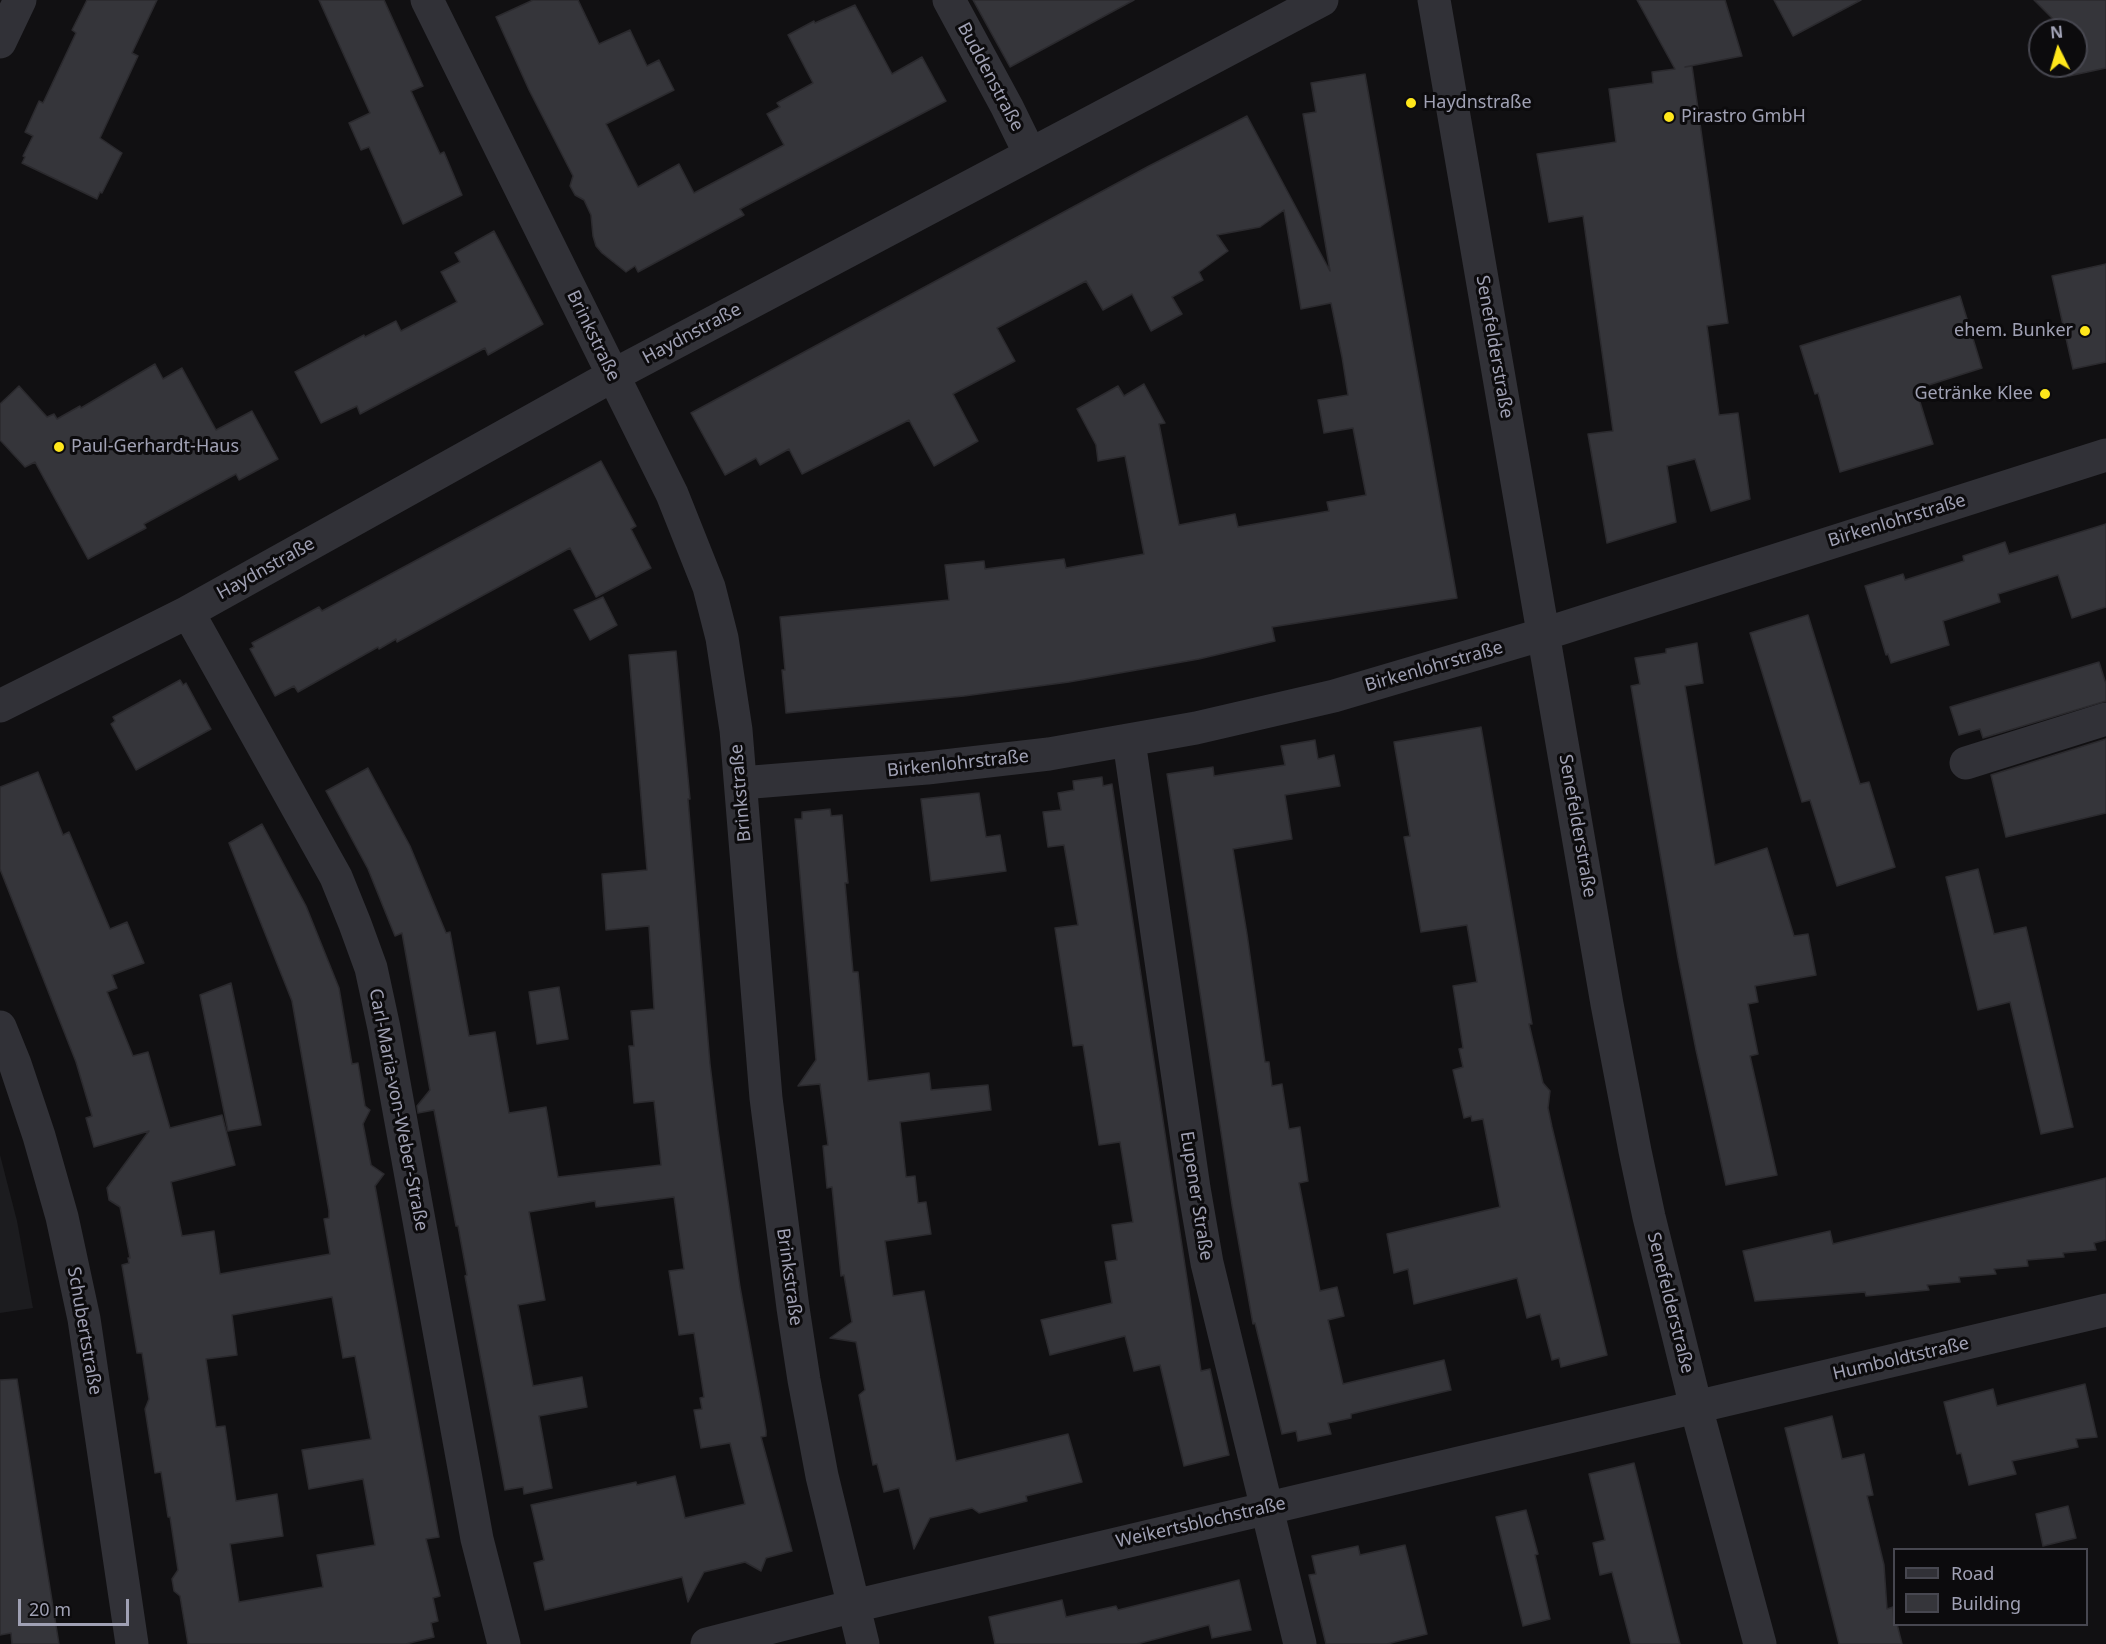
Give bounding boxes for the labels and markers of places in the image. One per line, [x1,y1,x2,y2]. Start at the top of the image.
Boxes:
place label: Haydnstraße [1423,92,1532,114]
marker: Haydnstraße [1404,96,1418,110]
place label: Pirastro GmbH [1681,106,1806,128]
marker: Pirastro GmbH [1662,110,1676,124]
place label: ehem. Bunker [1954,320,2073,342]
marker: ehem. Bunker [2078,324,2092,338]
place label: Getränke Klee [1914,383,2033,405]
marker: Getränke Klee [2038,387,2052,401]
place label: Paul-Gerhardt-Haus [71,436,239,458]
marker: Paul-Gerhardt-Haus [52,440,66,454]

